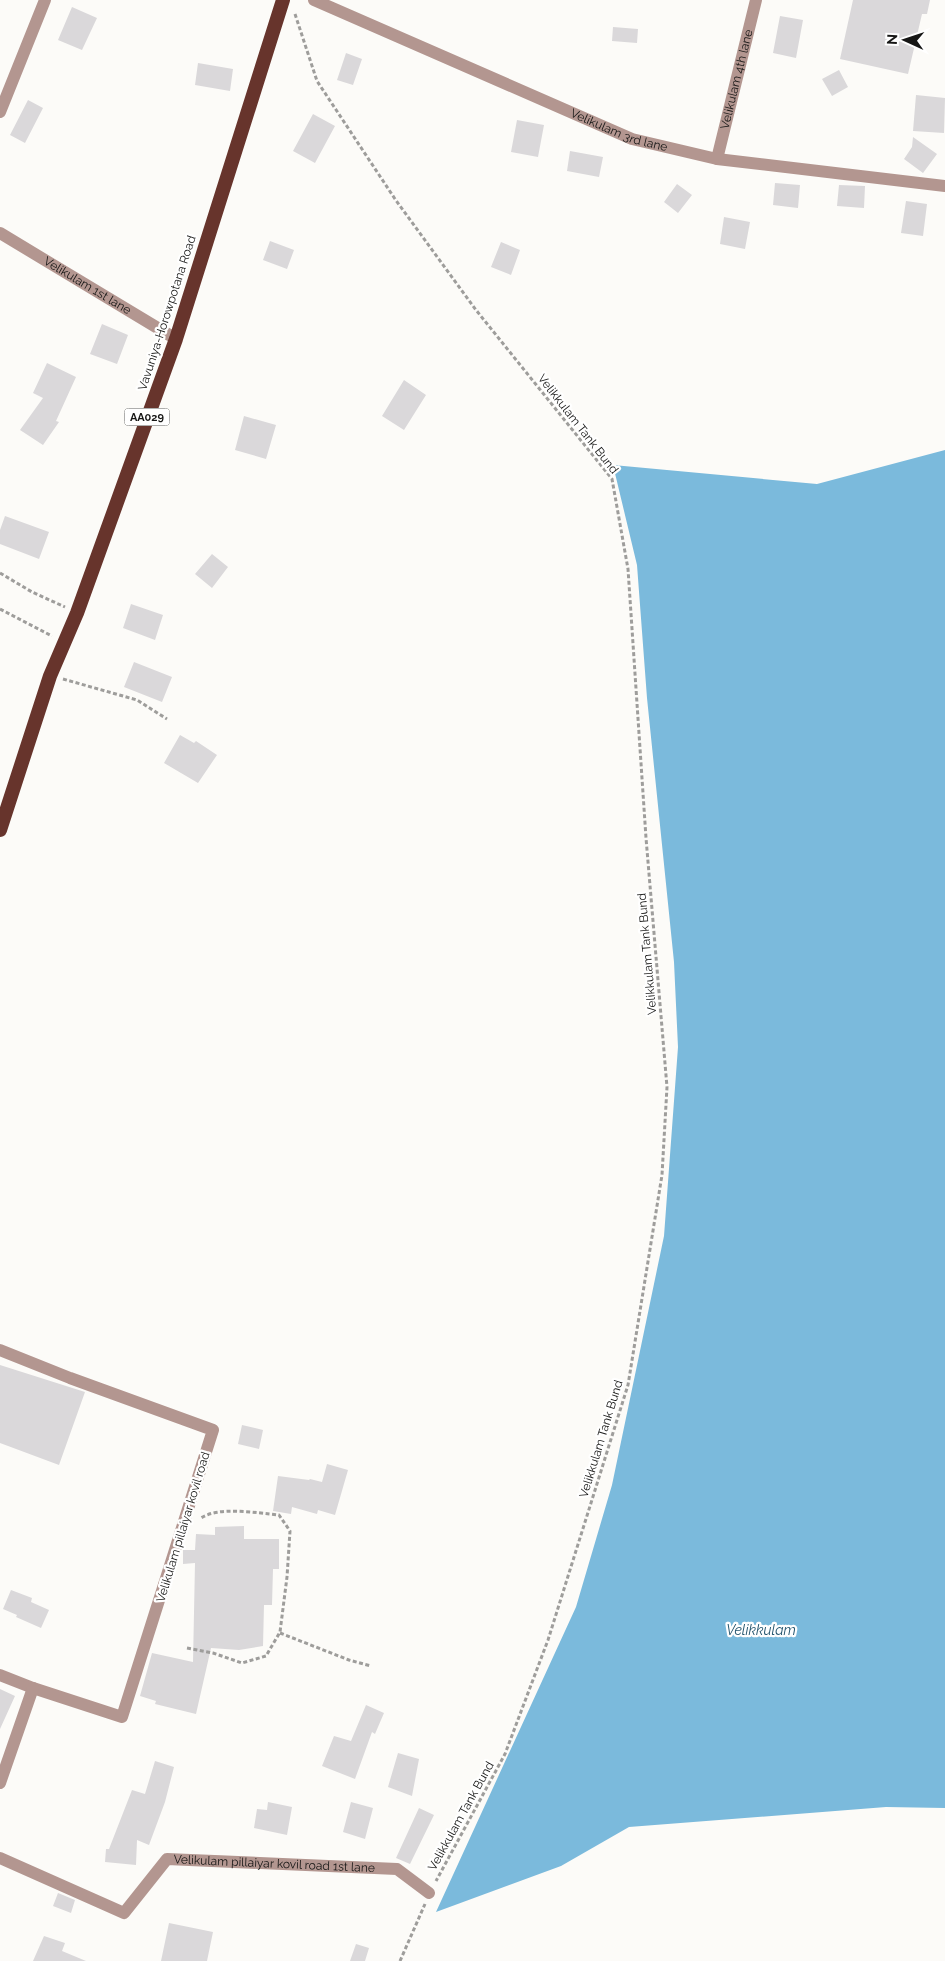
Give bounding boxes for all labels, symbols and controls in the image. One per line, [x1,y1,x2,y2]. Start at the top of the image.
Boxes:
north arrow [880,15,930,65]
street label: Velikulam 4th lane [718,28,756,131]
text: N [884,34,900,45]
street label: Velikulam 3rd lane [568,106,669,154]
street label: Vavuniya-Horowpotana Road [135,234,199,392]
street label: Velikulam 1st lane [41,254,134,317]
street label: Velikkulam Tank Bund [535,372,621,476]
road number: AA029 [124,408,170,426]
street label: Velikkulam Tank Bund [635,892,659,1016]
street label: Velikkulam Tank Bund [576,1378,626,1500]
street label: Velikulam pillaiyar kovil road [153,1450,213,1604]
water label: Velikkulam [726,1622,796,1638]
street label: Velikkulam Tank Bund [425,1759,497,1873]
street label: Velikulam pillaiyar kovil road 1st lane [173,1852,375,1875]

